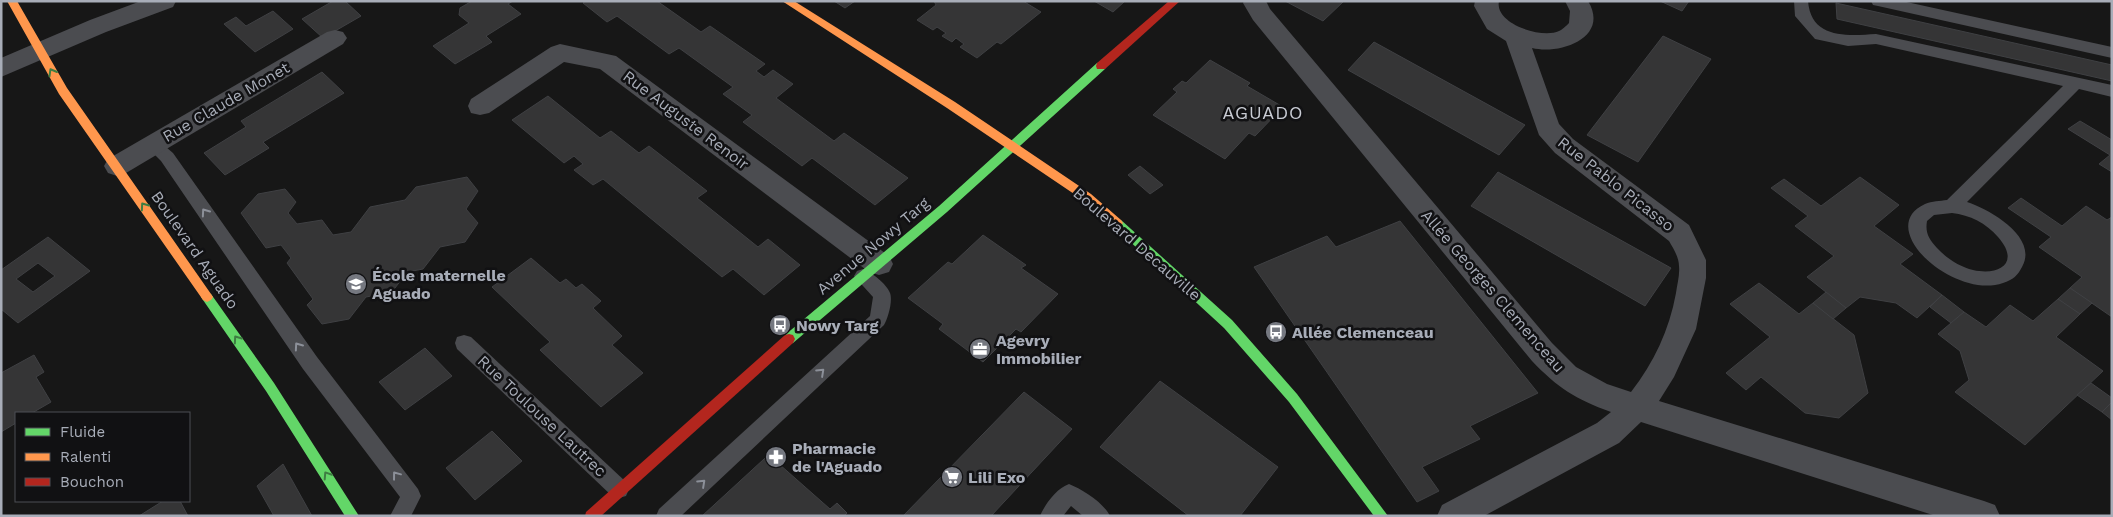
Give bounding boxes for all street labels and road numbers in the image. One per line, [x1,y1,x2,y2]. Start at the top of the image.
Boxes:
street label: Rue Claude Monet [159,58,293,146]
street label: Rue Auguste Renoir [619,66,753,174]
street label: Rue Pablo Picasso [1554,133,1678,235]
street label: Boulevard Decauville [1069,183,1205,305]
street label: Boulevard Aguado [147,187,243,313]
street label: Avenue Nowy Targ [813,193,933,299]
street label: Allée Georges Clemenceau [1417,206,1569,376]
street label: Rue Toulouse Lautrec [474,351,610,481]

